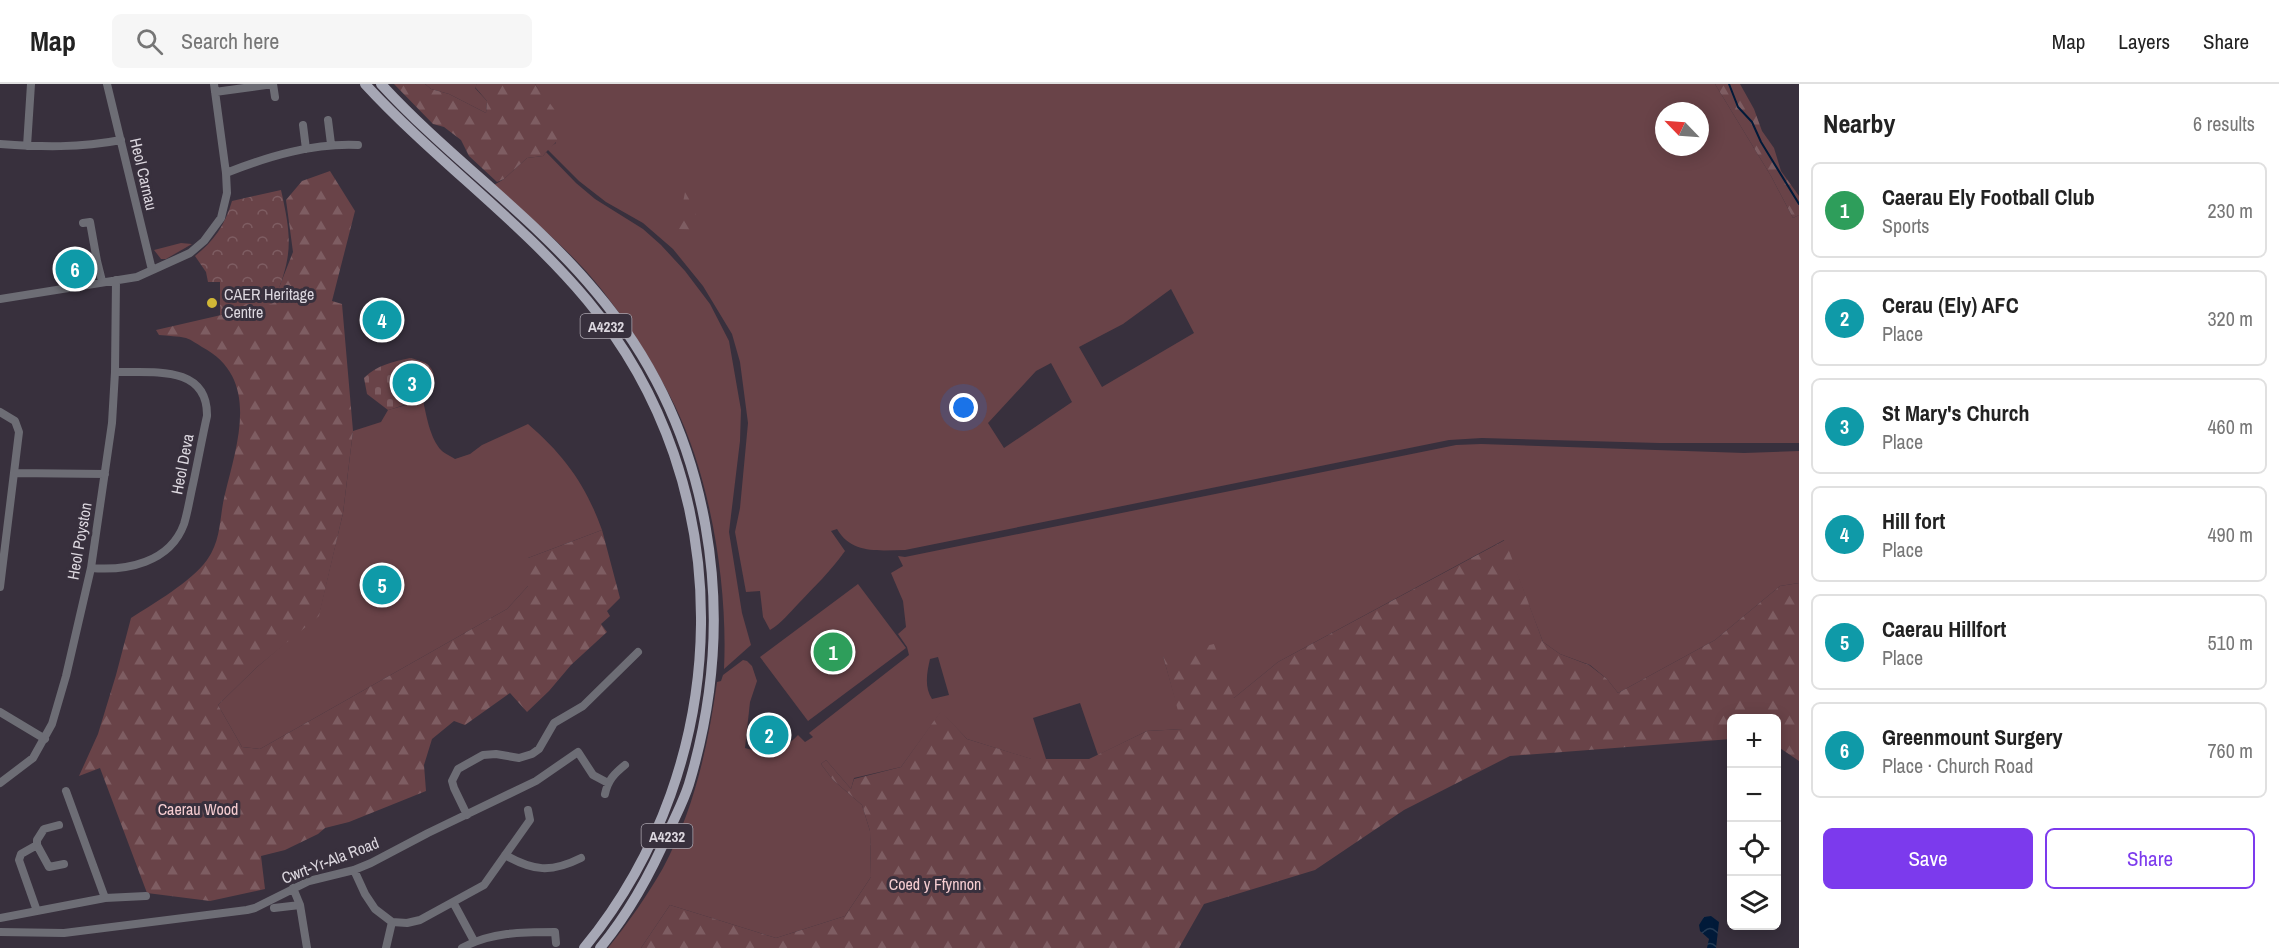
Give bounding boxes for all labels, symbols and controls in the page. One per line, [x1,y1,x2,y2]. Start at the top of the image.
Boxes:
search box [112,14,532,68]
text: Map [30,22,76,60]
icon: search [133,25,166,58]
text: Search here [181,26,279,56]
text: Map [2052,27,2085,56]
text: Layers [2118,27,2170,56]
text: Share [2203,27,2249,56]
north arrow [1655,102,1709,156]
text: Nearby [1823,106,1895,141]
text: 6 results [2193,110,2255,137]
street label: Heol Carnau [125,136,163,212]
text: Caerau Ely Football Club [1882,182,2095,212]
text: 1 [1840,197,1849,224]
text: 230 m [2207,197,2253,224]
text: Sports [1882,212,1929,239]
pin: 6 [56,246,94,291]
place label: CAER Heritage Centre [224,283,314,323]
text: Cerau (Ely) AFC [1882,290,2019,320]
marker: CAER Heritage Centre [205,296,219,310]
pin: 4 [362,298,401,342]
text: 2 [1840,305,1849,332]
text: 320 m [2207,305,2253,332]
road number: A4232 [580,314,632,338]
text: Place [1882,320,1923,347]
pin: 3 [392,360,432,406]
your location [949,393,978,422]
text: St Mary's Church [1882,398,2030,428]
text: 3 [1840,413,1849,440]
text: 460 m [2207,413,2253,440]
text: Place [1882,428,1923,455]
street label: Heol Deva [165,431,199,496]
street label: Heol Poyston [61,501,97,581]
text: Hill fort [1882,506,1945,536]
text: 4 [1840,521,1849,548]
text: 490 m [2207,521,2253,548]
text: Place [1882,536,1923,563]
pin: 5 [362,562,401,608]
text: Caerau Hillfort [1882,614,2006,644]
text: 5 [1840,629,1849,656]
text: 510 m [2207,629,2253,656]
pin: 1 [814,630,852,674]
text: Place [1882,644,1923,671]
pin: 2 [750,712,788,758]
map controls [1727,714,1781,930]
button: + [1727,714,1781,768]
text: Greenmount Surgery [1882,722,2062,752]
text: 6 [1840,737,1849,764]
text: 760 m [2207,737,2253,764]
text: Place · Church Road [1882,752,2033,779]
button: − [1727,768,1781,822]
park label: Caerau Wood [158,798,238,820]
button: locate [1727,822,1781,876]
road number: A4232 [642,824,692,848]
button: Save [1823,828,2033,889]
button: Share [2045,828,2255,889]
street label: Cwrt-Yr-Ala Road [278,831,382,889]
park label: Coed y Ffynnon [889,873,981,895]
button: layers [1727,876,1781,930]

